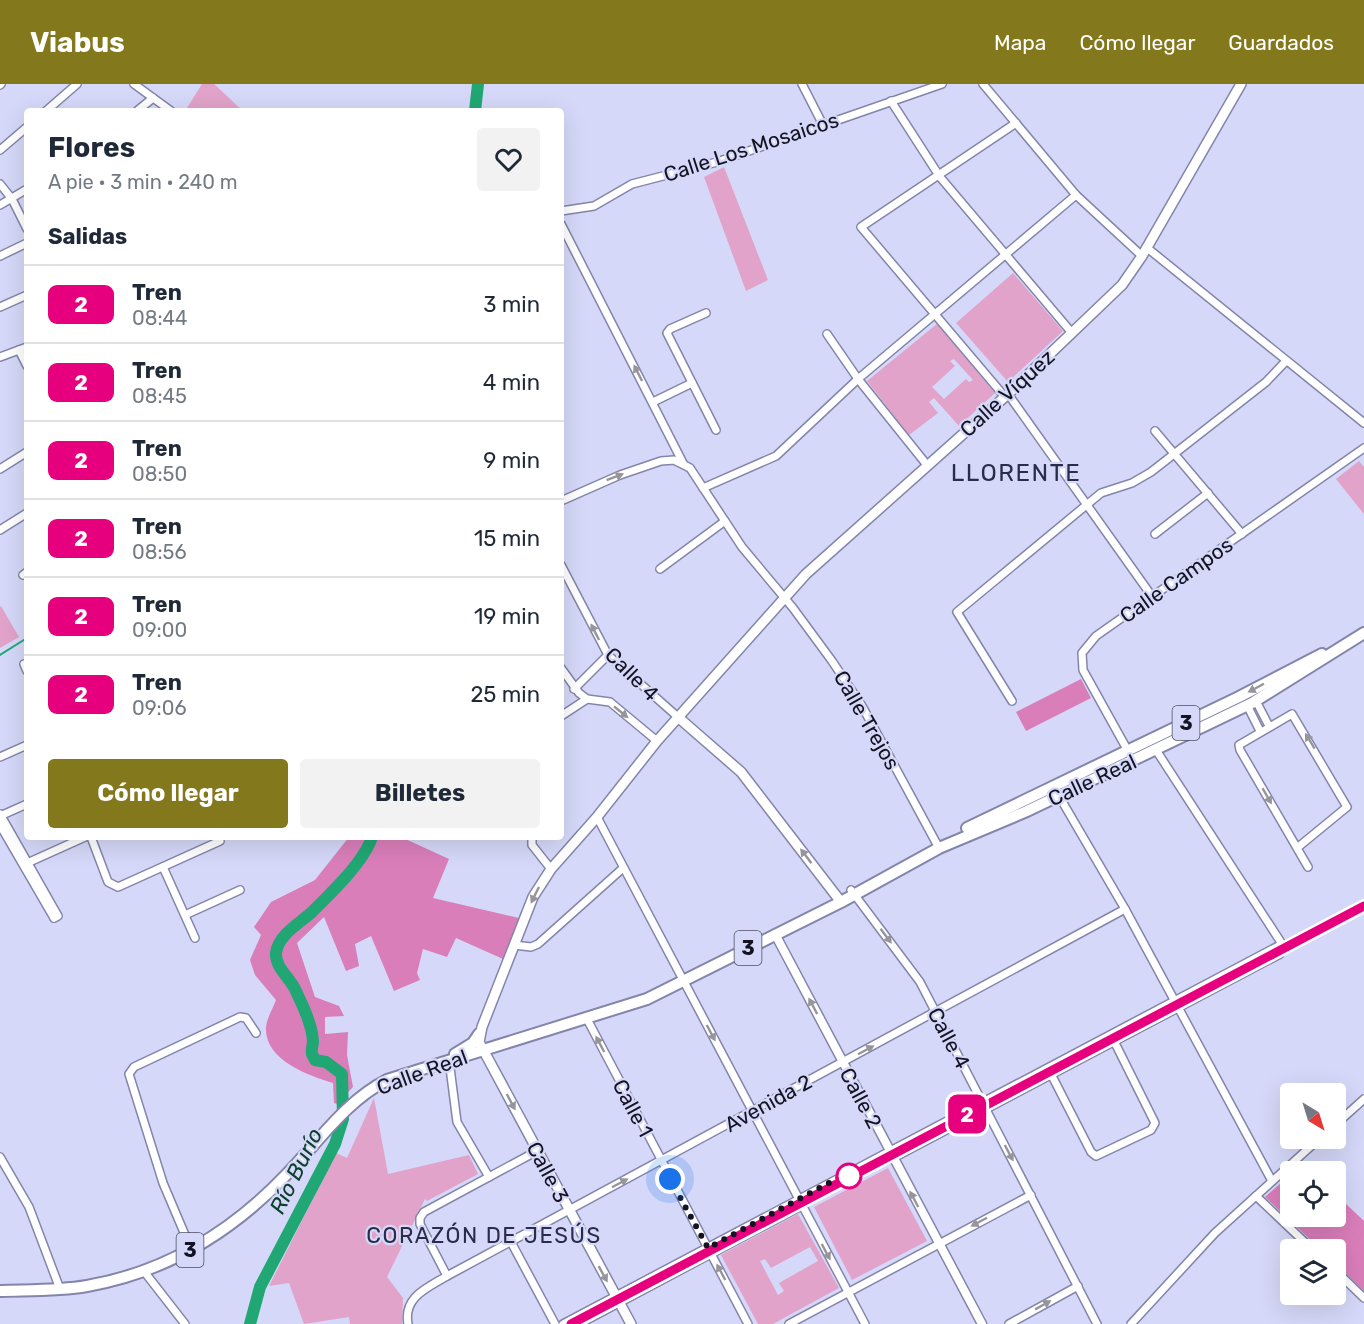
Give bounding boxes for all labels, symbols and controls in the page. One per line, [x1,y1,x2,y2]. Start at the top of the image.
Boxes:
text: Viabus [30,26,125,59]
text: Mapa [994,30,1046,55]
text: Cómo llegar [1079,30,1195,55]
text: Guardados [1228,30,1334,55]
street label: Calle Los Mosaicos [660,107,842,187]
button: heart [477,128,540,191]
text: Flores [48,131,135,164]
text: A pie · 3 min · 240 m [48,170,238,194]
text: Salidas [48,223,127,250]
text: Tren [132,279,182,306]
text: 3 min [483,291,540,318]
text: 2 [74,292,88,317]
text: 08:44 [132,306,187,330]
street label: Calle Víquez [955,344,1059,442]
text: Tren [132,357,182,384]
one-way arrow [633,364,643,381]
text: 4 min [483,369,540,396]
text: 2 [74,370,88,395]
text: 08:45 [132,384,187,408]
text: Tren [132,435,182,462]
text: 9 min [483,447,540,474]
text: 2 [74,448,88,473]
district label: LLORENTE [951,459,1081,487]
text: 08:50 [132,462,187,486]
one-way arrow [606,472,624,482]
text: Tren [132,513,182,540]
text: 15 min [474,525,540,552]
text: 2 [74,526,88,551]
street label: Calle Campos [1115,532,1237,628]
text: 08:56 [132,540,186,564]
text: Tren [132,591,182,618]
text: 19 min [474,603,540,630]
text: 2 [74,604,88,629]
text: 09:00 [132,618,187,642]
one-way arrow [590,624,600,641]
street label: Calle 4 [600,642,664,706]
street label: Calle Trejos [829,666,905,774]
text: Tren [132,669,182,696]
text: 25 min [470,681,540,708]
text: 2 [74,682,88,707]
one-way arrow [1247,683,1265,693]
text: 09:06 [132,696,186,720]
one-way arrow [613,705,629,718]
road number: 3 [1172,706,1200,740]
one-way arrow [1305,733,1315,750]
street label: Calle Real [1044,749,1140,811]
button: Cómo llegar [48,759,288,828]
button: Billetes [300,759,540,828]
one-way arrow [1262,788,1272,805]
one-way arrow [801,848,813,863]
one-way arrow [530,887,539,904]
one-way arrow [880,929,892,944]
road number: 3 [734,931,762,965]
one-way arrow [808,997,818,1014]
street label: Calle 4 [923,1003,975,1073]
one-way arrow [706,1025,716,1042]
one-way arrow [595,1036,605,1053]
street label: Calle Real [373,1044,471,1100]
one-way arrow [858,1045,875,1055]
street label: Calle 2 [835,1063,887,1133]
street label: Avenida 2 [720,1069,816,1137]
street label: Calle 1 [607,1075,659,1141]
north arrow [1280,1083,1346,1149]
map controls [1280,1083,1346,1305]
one-way arrow [506,1094,516,1111]
line badge: 2 [948,1094,986,1134]
text: 2 [960,1102,974,1127]
water label: Río Burío [264,1124,328,1218]
street label: Calle 3 [522,1137,574,1207]
one-way arrow [1004,1145,1014,1162]
button: locate [1280,1161,1346,1227]
unlabelled marker [836,1163,862,1189]
your location [655,1164,685,1194]
one-way arrow [612,1178,629,1188]
one-way arrow [909,1190,919,1207]
one-way arrow [970,1217,987,1227]
district label: CORAZÓN DE JESÚS [366,1222,602,1249]
road number: 3 [176,1233,204,1267]
button: layers [1280,1239,1346,1305]
one-way arrow [821,1243,830,1260]
one-way arrow [716,1264,726,1281]
one-way arrow [598,1265,608,1282]
one-way arrow [1035,1300,1052,1310]

